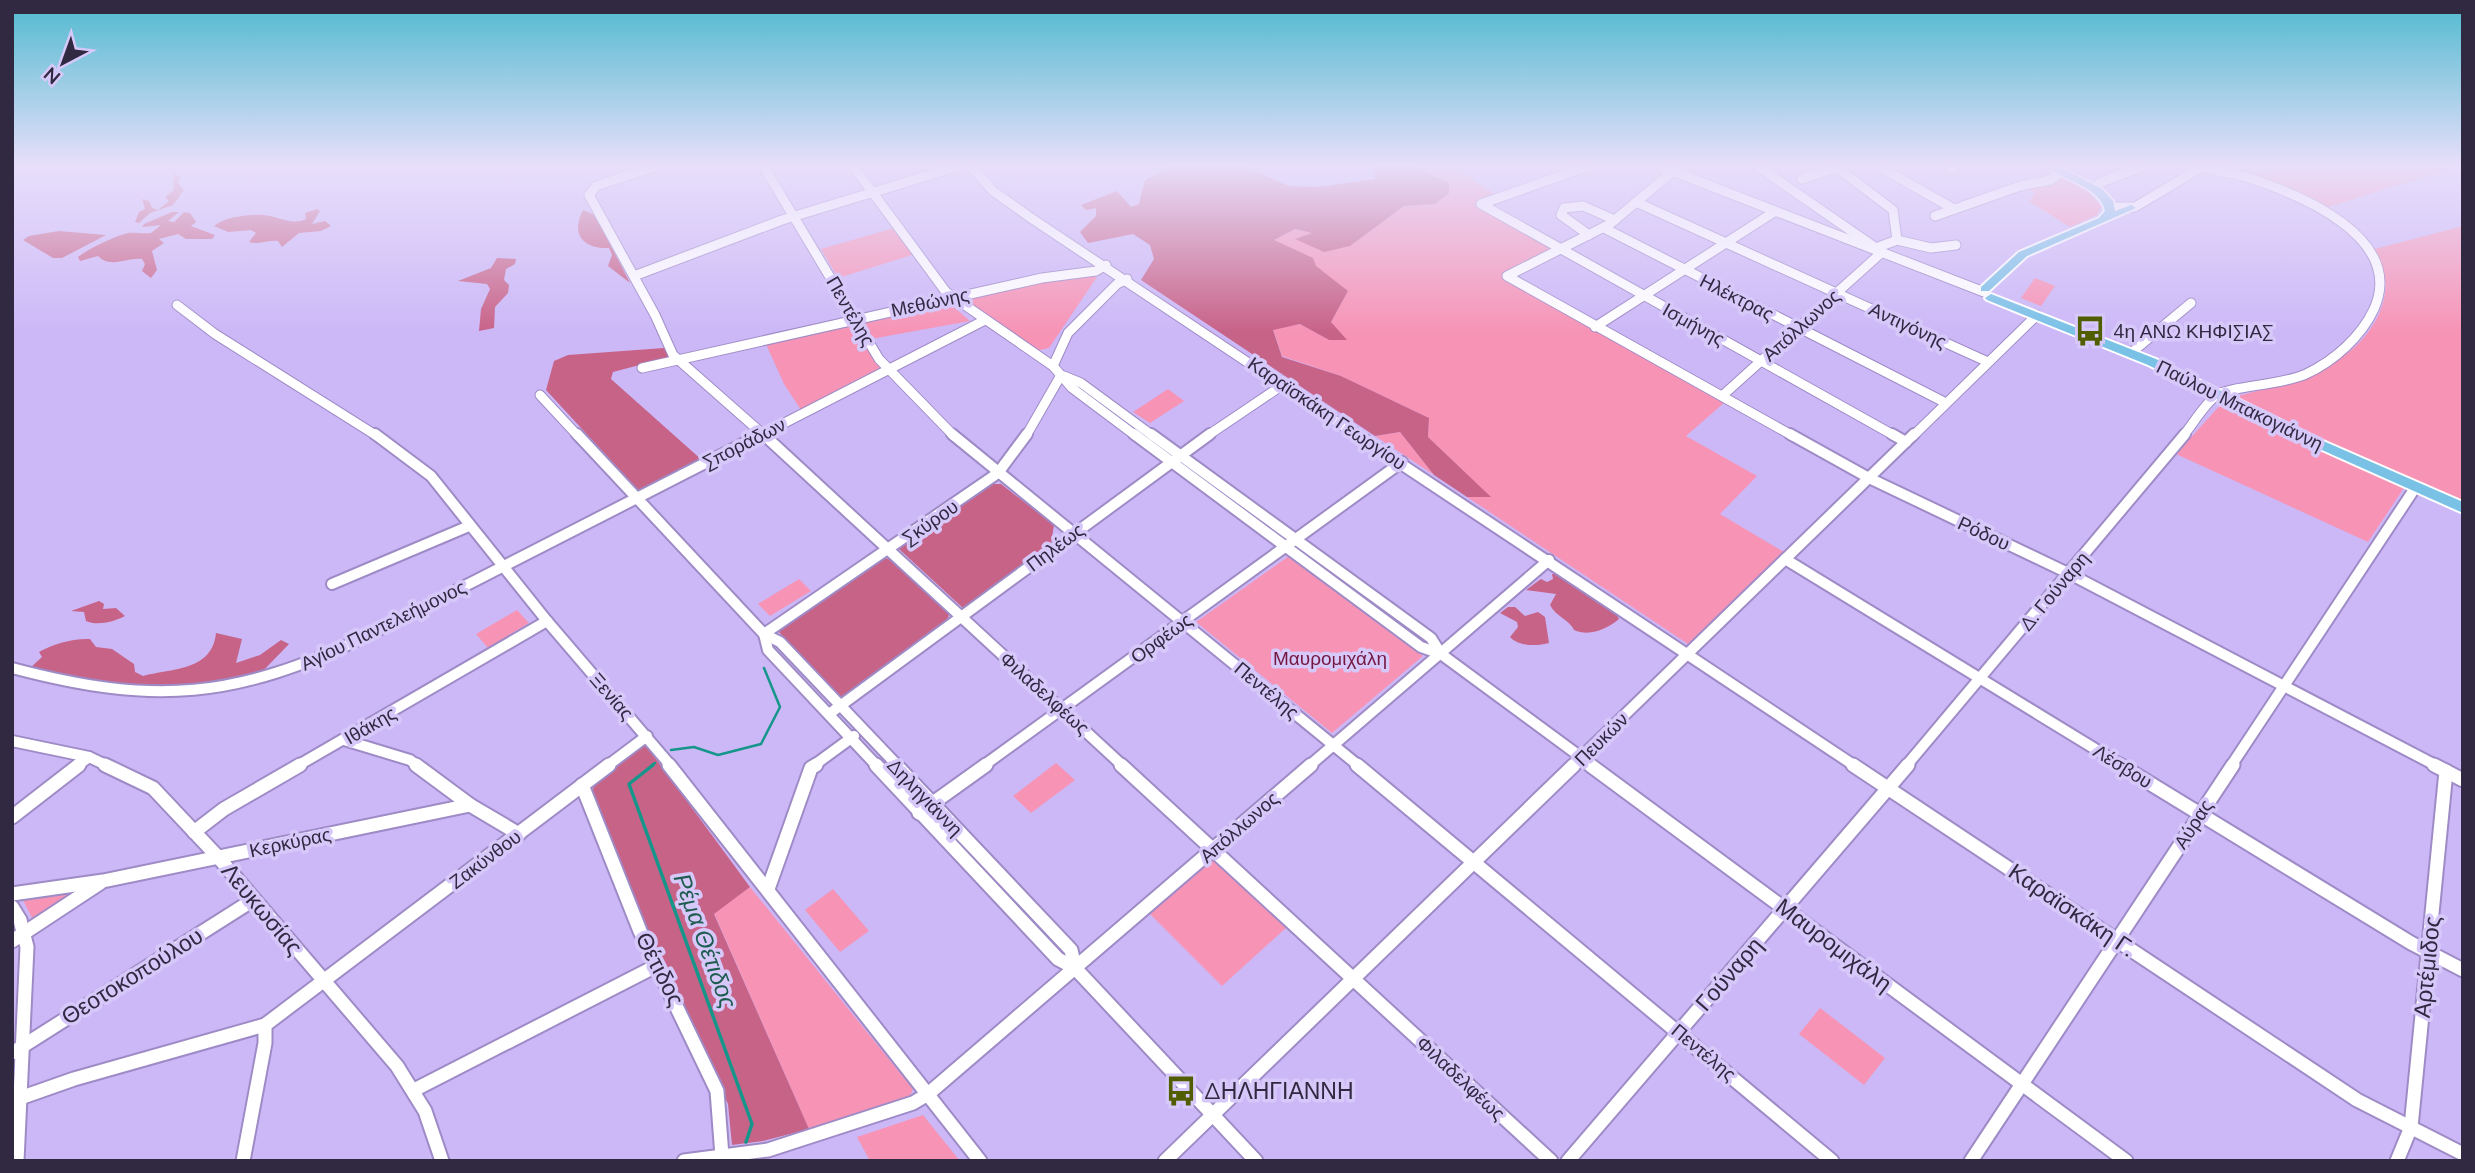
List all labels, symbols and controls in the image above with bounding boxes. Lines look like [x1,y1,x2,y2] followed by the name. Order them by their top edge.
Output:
[28,28,98,98] north arrow
[39,61,66,90] text: N
[1695,268,1778,328] street label: Ηλέκτρας
[820,272,881,351] street label: Πεντέλης
[889,282,972,324] street label: Μεθώνης
[1757,284,1846,368] street label: Απόλλωνος
[1658,297,1729,353] street label: Ισμήνης
[1865,297,1951,355] street label: Αντιγόνης
[2073,314,2107,348] bus stop icon: 4η ΑΝΩ ΚΗΦΙΣΙΑΣ
[2113,319,2274,345] place label: 4η ΑΝΩ ΚΗΦΙΣΙΑΣ
[1242,351,1411,477] street label: Καραϊσκάκη Γεωργίου
[2152,354,2327,458] street label: Παύλου Μπακογιάννη
[699,412,790,476] street label: Σποράδων
[897,494,964,552] street label: Σκύρου
[1953,511,2014,557] street label: Ρόδου
[1021,517,1090,578] street label: Πηλέως
[2014,546,2096,637] street label: Δ. Γούναρη
[296,575,471,677] street label: Αγίου Παντελεήμονος
[1125,608,1198,670] street label: Ορφέως
[994,646,1095,741] street label: Φιλαδελφέως
[1273,646,1387,672] park label: Μαυρομιχάλη
[1229,656,1304,725] street label: Πεντέλης
[583,667,639,726] street label: Ξενίας
[340,701,401,751] street label: Ιθάκης
[1569,707,1634,772] street label: Πευκών
[2088,739,2157,795] street label: Λέσβου
[881,753,968,842] street label: Δηληγιάννη
[1195,786,1285,869] street label: Απόλλωνος
[2168,795,2219,854] street label: Αύρας
[247,822,333,864] street label: Κερκύρας
[444,824,527,895] street label: Ζακύνθου
[214,857,309,962] street label: Λευκωσίας
[2002,857,2141,964] street label: Καραϊσκάκη Γ.
[666,869,744,1013] water label: Ρέμα Θέτιδος
[1769,892,1898,999] street label: Μαυρομιχάλη
[2407,915,2448,1019] street label: Αρτέμιδος
[56,920,209,1032] street label: Θεοτοκοπούλου
[628,927,691,1011] street label: Θέτιδος
[1689,931,1770,1018] street label: Γούναρη
[1666,1018,1741,1087] street label: Πεντέλης
[1410,1031,1510,1127] street label: Φιλαδελφέως
[1164,1074,1198,1108] bus stop icon: ΔΗΛΗΓΙΑΝΝΗ
[1204,1076,1354,1107] place label: ΔΗΛΗΓΙΑΝΝΗ

